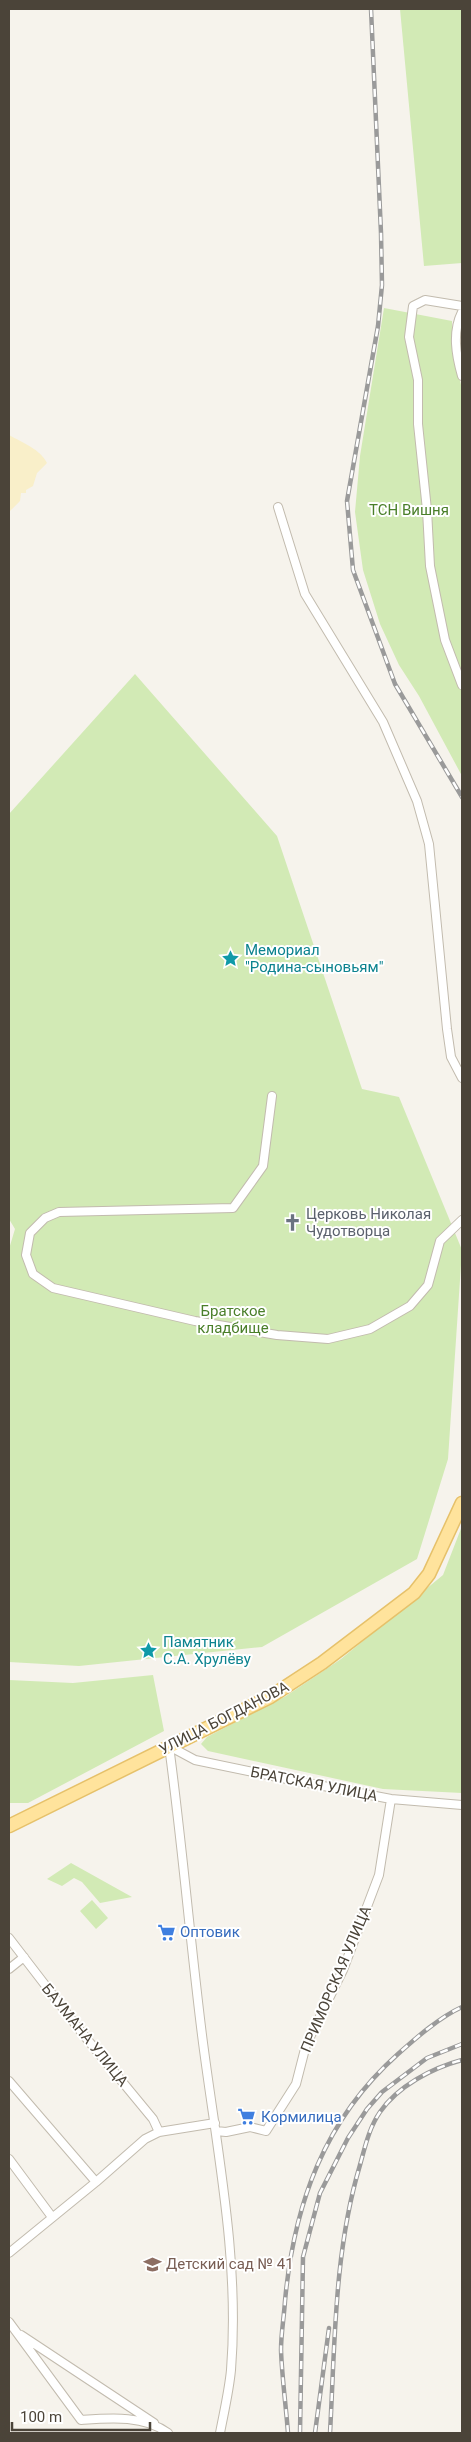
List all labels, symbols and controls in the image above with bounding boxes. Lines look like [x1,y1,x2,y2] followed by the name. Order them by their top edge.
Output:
[369,501,449,519] park label: ТСН Вишня
[245,941,384,976] place label: Мемориал "Родина-сыновьям"
[221,949,241,969] place icon: Мемориал "Родина-сыновьям"
[306,1205,431,1240] place label: Церковь Николая Чудотворца
[282,1213,302,1233] church icon: Церковь Николая Чудотворца
[197,1302,269,1337] park label: Братское кладбище
[163,1633,251,1668] place label: Памятник С.А. Хрулёву
[139,1641,159,1661] place icon: Памятник С.А. Хрулёву
[156,1677,292,1759] street label: УЛИЦА БОГДАНОВА
[249,1763,379,1805] street label: БРАТСКАЯ УЛИЦА
[297,1903,375,2055] street label: ПРИМОРСКАЯ УЛИЦА
[156,1922,176,1942] supermarket icon: Оптовик
[180,1923,240,1941] place label: Оптовик
[38,1980,132,2090] street label: БАУМАНА УЛИЦА
[237,2107,257,2127] supermarket icon: Кормилица
[261,2108,342,2126] place label: Кормилица
[142,2254,162,2274] school or university icon: Детский сад № 41
[166,2255,294,2273] place label: Детский сад № 41
[12,2400,150,2432] scale bar
[20,2408,62,2426] text: 100 m

